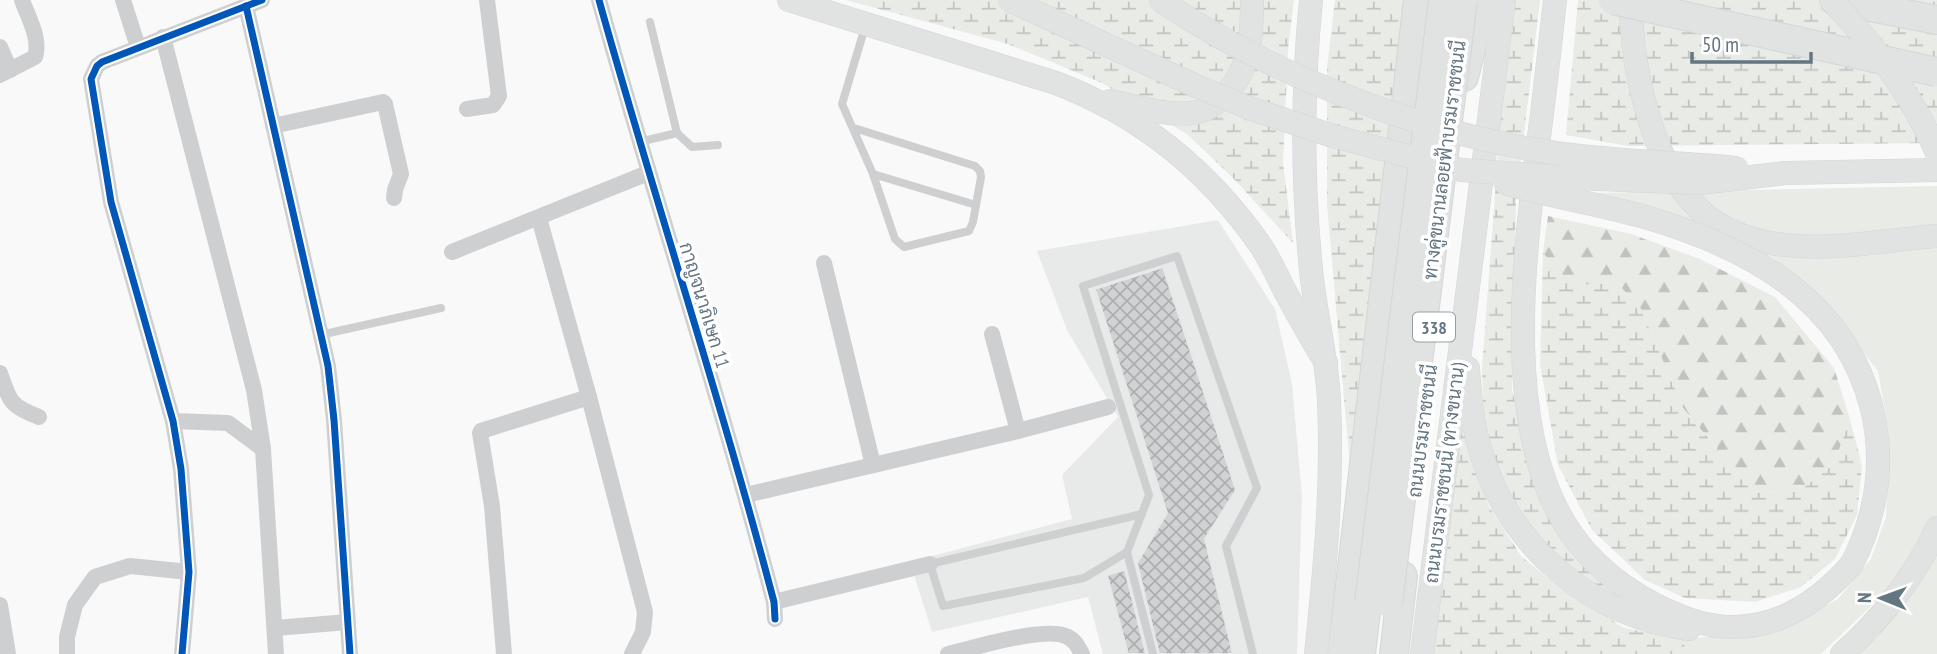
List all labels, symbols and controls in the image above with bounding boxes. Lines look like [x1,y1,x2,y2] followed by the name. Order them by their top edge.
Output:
[1692,21,1811,65] scale bar
[1702,31,1739,58] text: 50 m
[1417,39,1473,281] street label: ทางคู่ขนานลอยฟ้าบรมราชชนนี
[674,239,736,371] street label: กาญจนาภิเษก 11
[1413,312,1455,342] road number: 338
[1419,361,1470,585] street label: ถนนบรมราชชนนี (ทางขนาน)
[1402,363,1442,499] street label: ถนนบรมราชชนนี
[1846,563,1916,633] north arrow
[1852,592,1876,603] text: N

